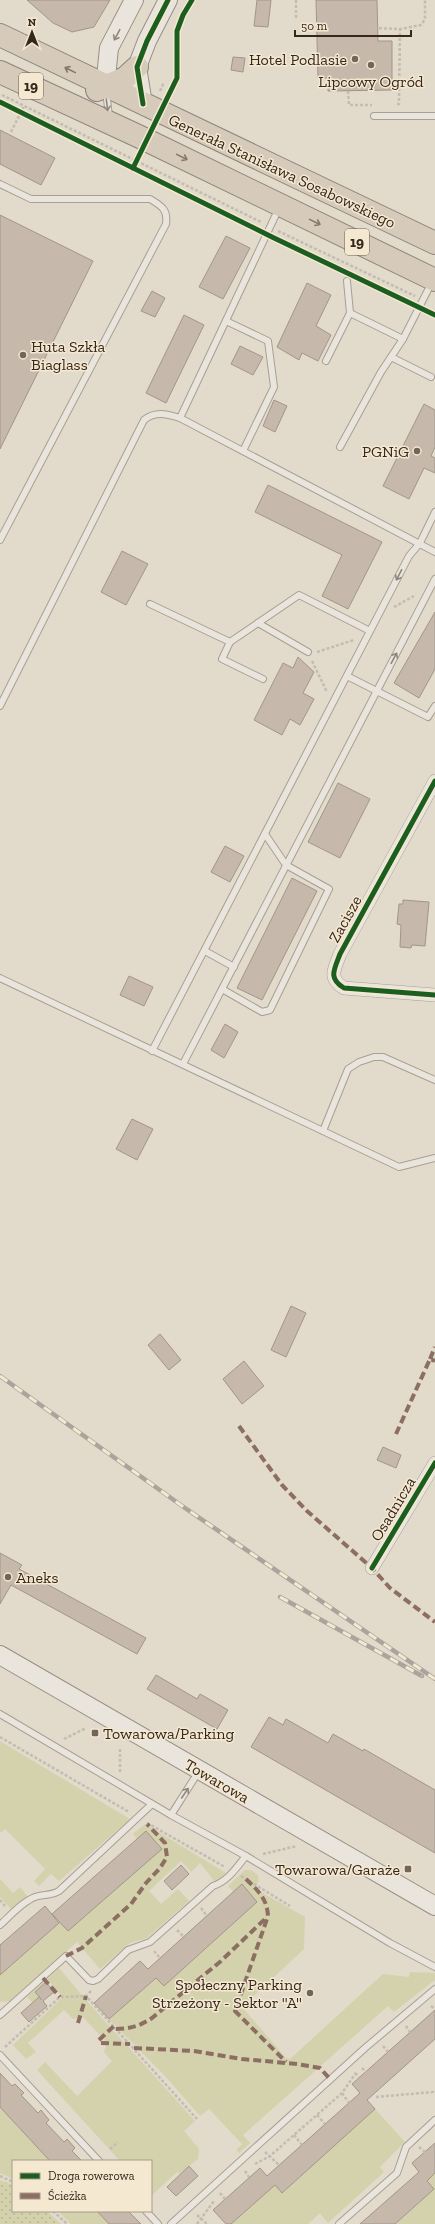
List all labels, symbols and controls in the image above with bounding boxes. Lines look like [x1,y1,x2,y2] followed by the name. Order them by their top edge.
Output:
[12,12,52,52] north arrow
[295,12,411,38] scale bar
[28,16,37,29] text: N
[301,19,328,33] text: 50 m
[112,29,120,41] one-way arrow
[249,50,347,69] place label: Hotel Podlasie
[350,54,360,64] marker: Hotel Podlasie
[366,60,376,70] marker: Lipcowy Ogród
[65,66,77,73] one-way arrow
[318,72,424,91] place label: Lipcowy Ogród
[19,73,43,99] road number: 19
[104,98,111,111] one-way arrow
[166,110,398,232] street label: Generała Stanisława Sosabowskiego
[176,154,188,161] one-way arrow
[309,219,321,226] one-way arrow
[345,229,369,255] road number: 19
[31,337,106,374] place label: Huta Szkła Biaglass
[18,350,28,360] marker: Huta Szkła Biaglass
[362,442,409,461] place label: PGNiG
[412,446,422,456] marker: PGNiG
[395,569,403,581] one-way arrow
[391,652,398,664] one-way arrow
[324,892,366,946] street label: Zacisze
[366,1473,420,1544] street label: Osadnicza
[16,1568,58,1587] place label: Aneks
[3,1572,13,1582] marker: Aneks
[103,1724,235,1743] place label: Towarowa/Parking
[90,1728,100,1738] marker: Towarowa/Parking
[181,1755,253,1807] street label: Towarowa
[181,1788,189,1799] one-way arrow
[275,1860,400,1879] place label: Towarowa/Garaże
[403,1864,413,1874] marker: Towarowa/Garaże
[152,1975,302,2012] place label: Społeczny Parking Strzeżony - Sektor "A"
[305,1988,315,1998] marker: Społeczny Parking Strzeżony - Sektor "A"
[12,2160,152,2212] legend
[48,2169,135,2183] text: Droga rowerowa
[48,2188,87,2203] text: Ścieżka

